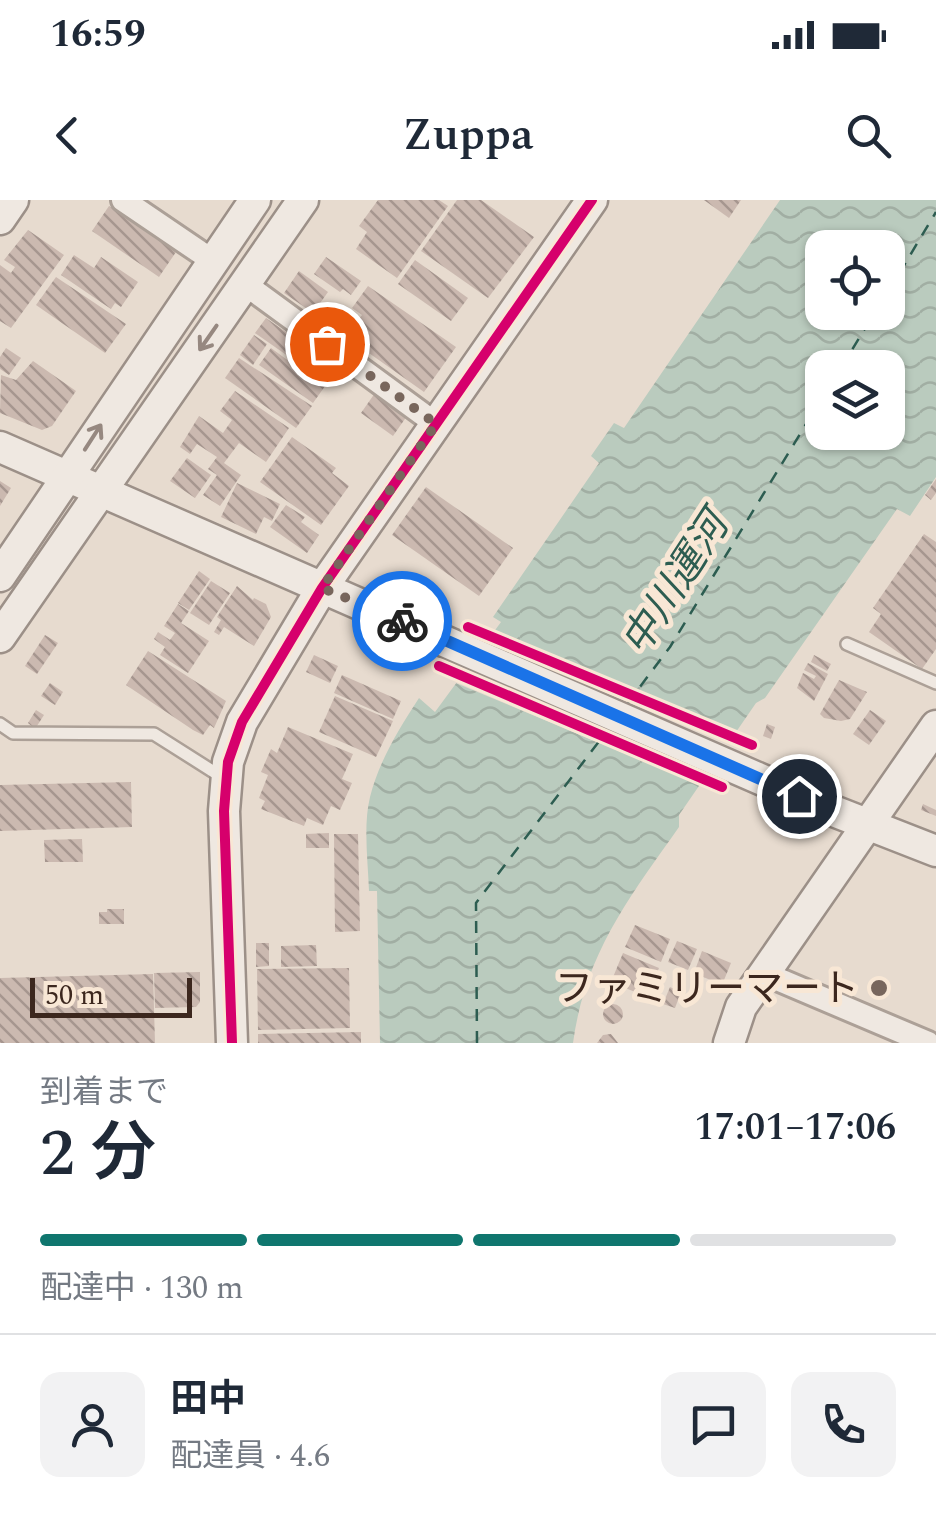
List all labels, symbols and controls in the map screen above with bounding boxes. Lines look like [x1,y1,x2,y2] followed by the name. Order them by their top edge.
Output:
[50,6,145,64] text: 16:59
[402,101,534,170] text: Zuppa
[40,108,95,163] icon: back
[841,108,896,163] icon: search
[805,230,905,450] map controls
[805,230,905,330] button: locate
[285,302,370,387] pin
[300,317,355,372] icon: bag
[198,323,219,351] one-way arrow
[805,350,905,450] button: layers
[82,423,103,452] one-way arrow
[607,495,749,668] water label: 中川運河
[352,571,452,671] courier
[375,594,430,649] icon: bike
[757,754,842,839] pin
[772,769,827,824] icon: home
[555,961,859,1019] place label: ファミリーマート
[30,973,192,1018] scale bar
[45,974,104,1017] text: 50 m
[868,977,890,999] marker: ファミリーマート
[40,1068,168,1117] text: 到着まで
[694,1099,896,1157] text: 17:01–17:06
[40,1105,156,1204] text: 2 分
[40,1264,244,1313] text: 配達中 · 130 m
[170,1371,246,1429] text: 田中
[40,1372,145,1477] button: person
[661,1372,766,1477] button: chat
[791,1372,896,1477] button: phone
[170,1432,330,1481] text: 配達員 · 4.6

